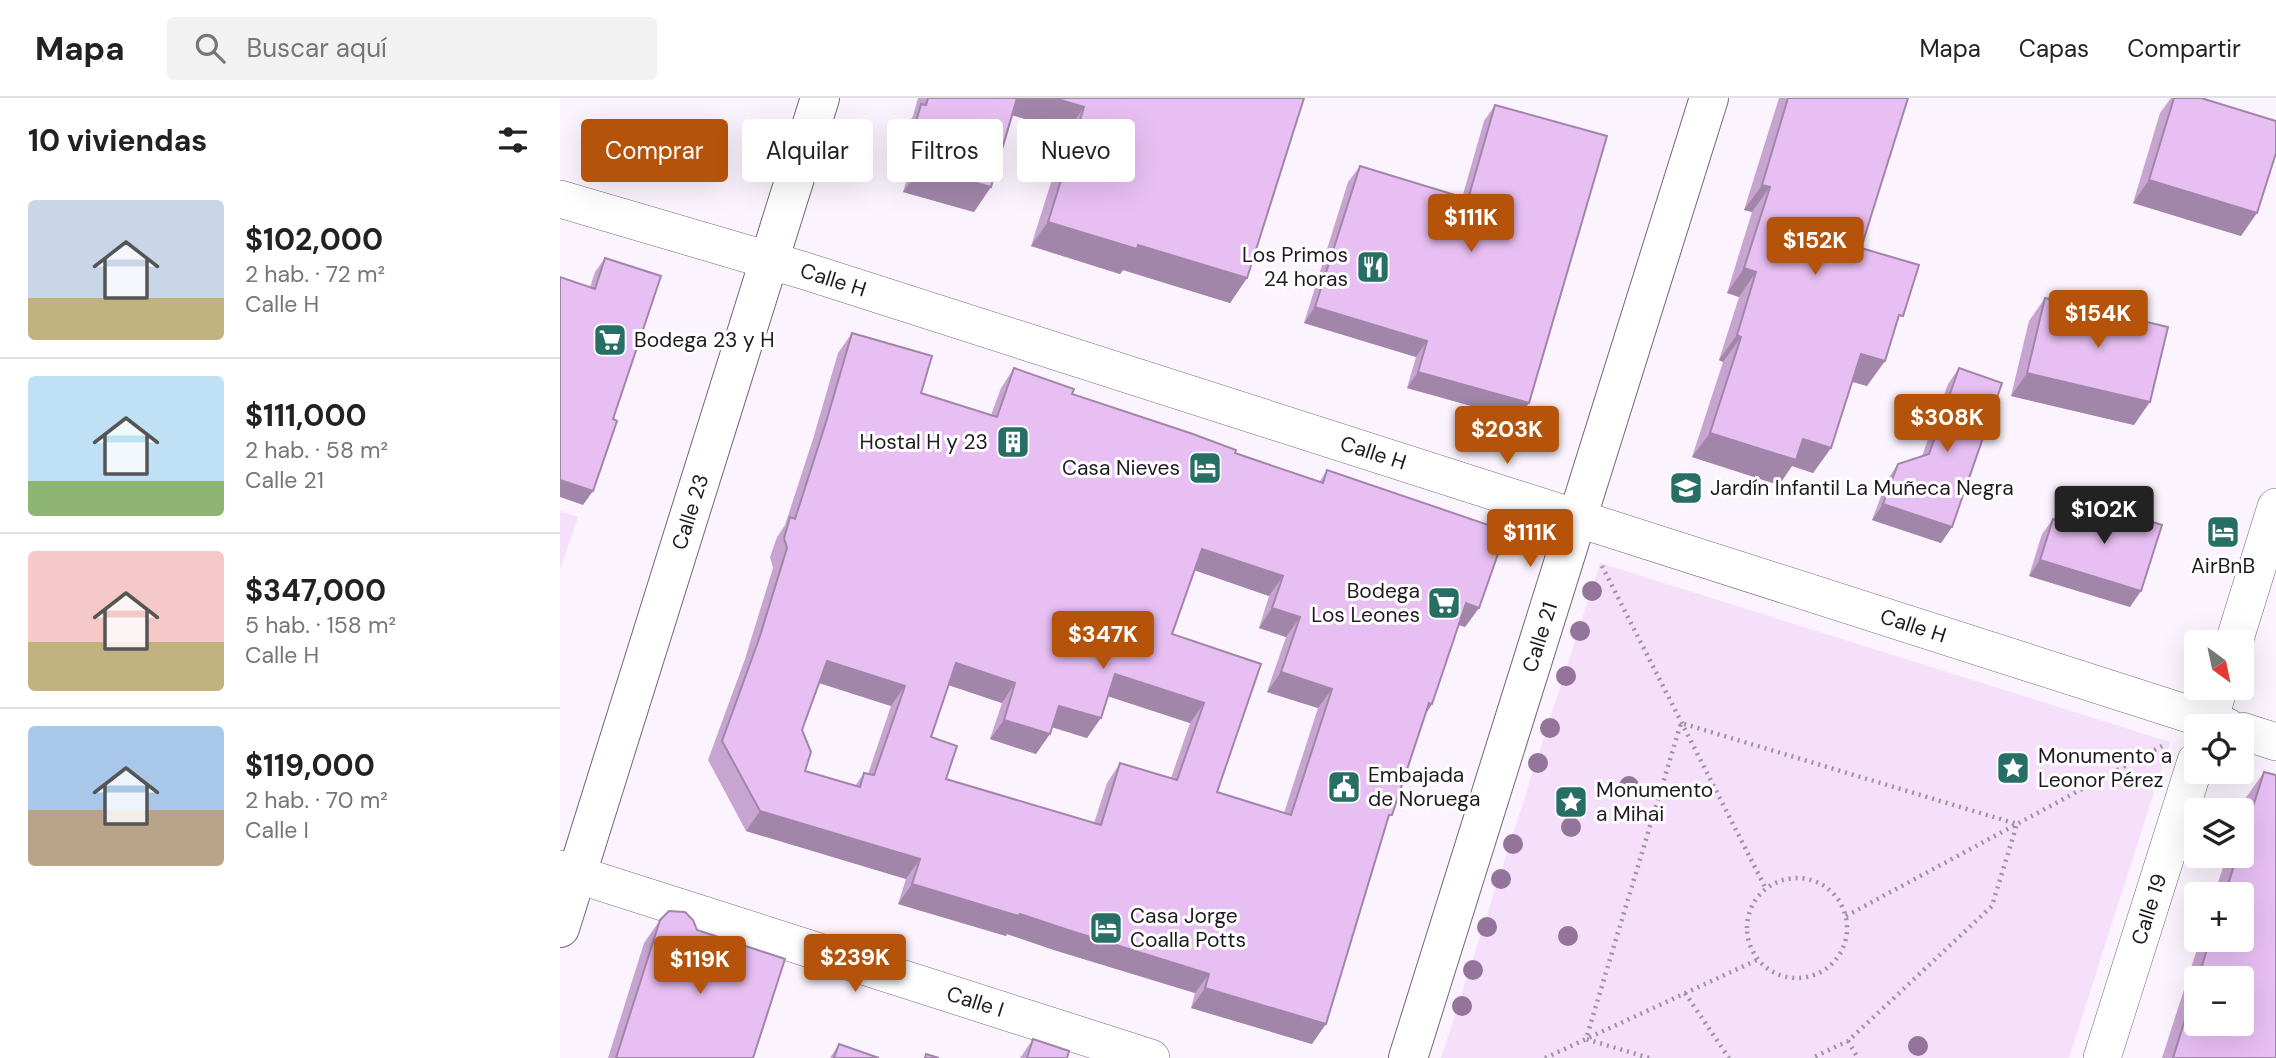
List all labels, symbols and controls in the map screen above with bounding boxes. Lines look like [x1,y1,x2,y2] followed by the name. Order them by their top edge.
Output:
[167,17,657,80] search box
[35,27,125,70] text: Mapa
[191,29,229,67] icon: search
[247,31,387,65] text: Buscar aquí
[1919,33,1981,64] text: Mapa
[2019,33,2089,64] text: Capas
[2127,33,2241,64] text: Compartir
[581,119,728,182] chip: Comprar
[742,119,873,182] chip: Alquilar
[887,119,1003,182] chip: Filtros
[1017,119,1135,182] chip: Nuevo
[28,121,207,160] text: 10 viviendas
[494,121,532,159] icon: filters
[1422,194,1520,254] pin: $111K
[1444,202,1498,232] text: $111K
[1766,218,1864,277] pin: $152K
[245,220,383,259] text: $102,000
[1783,225,1847,255] text: $152K
[84,228,168,312] icon: home
[1242,241,1348,293] place label: Los Primos 24 horas
[1354,248,1392,286] restaurant icon: Los Primos 24 horas
[797,256,870,304] street label: Calle H
[245,259,385,289] text: 2 hab. · 72 m²
[245,289,319,319] text: Calle H
[2049,290,2147,350] pin: $154K
[2065,298,2131,328] text: $154K
[591,321,629,359] supermarket icon: Bodega 23 y H
[634,326,775,354] place label: Bodega 23 y H
[1898,394,1996,454] pin: $308K
[245,396,367,435] text: $111,000
[1910,402,1984,432] text: $308K
[84,404,168,488] icon: home
[1458,406,1556,466] pin: $203K
[1471,414,1543,444] text: $203K
[994,423,1032,461] building icon: Hostal H y 23
[860,428,988,456] place label: Hostal H y 23
[1337,429,1410,477] street label: Calle H
[245,435,388,465] text: 2 hab. · 58 m²
[1186,449,1224,487] hotel icon: Casa Nieves
[1062,454,1180,482] place label: Casa Nieves
[245,465,324,495] text: Calle 21
[1667,469,1705,507] school or university icon: Jardín Infantil La Muñeca Negra
[665,471,715,553] street label: Calle 23
[1710,474,2014,502] place label: Jardín Infantil La Muñeca Negra
[2055,486,2153,546] pin: $102K
[2071,494,2137,524] text: $102K
[1481,510,1579,569] pin: $111K
[2204,513,2242,551] hotel icon: AirBnB
[1503,517,1557,547] text: $111K
[2191,552,2255,580] place label: AirBnB
[245,571,386,610] text: $347,000
[1311,577,1420,629] place label: Bodega Los Leones
[84,579,168,663] icon: home
[1425,584,1463,622] supermarket icon: Bodega Los Leones
[1516,599,1564,676] street label: Calle 21
[1877,602,1950,649] street label: Calle H
[245,610,396,640] text: 5 hab. · 158 m²
[1054,612,1152,671] pin: $347K
[1068,619,1138,649] text: $347K
[2184,630,2254,700] north arrow
[2184,630,2254,1036] map controls
[245,640,319,670] text: Calle H
[2184,714,2254,784] button: locate
[2038,742,2172,794] place label: Monumento a Leonor Pérez
[245,746,375,785] text: $119,000
[1994,749,2032,787] place icon: Monumento a Leonor Pérez
[84,754,168,838] icon: home
[1368,761,1480,813] place label: Embajada de Noruega
[1325,768,1363,806] public building icon: Embajada de Noruega
[1596,776,1713,828] place label: Monumento a Mihai
[1552,783,1590,821] place icon: Monumento a Mihai
[245,785,388,815] text: 2 hab. · 70 m²
[2184,798,2254,868] button: layers
[245,815,309,845] text: Calle I
[2125,870,2173,948] street label: Calle 19
[2184,882,2254,952] button: +
[1130,902,1246,954] place label: Casa Jorge Coalla Potts
[1087,909,1125,947] hotel icon: Casa Jorge Coalla Potts
[806,934,904,994] pin: $239K
[651,936,749,996] pin: $119K
[820,942,890,972] text: $239K
[670,944,730,974] text: $119K
[2184,966,2254,1036] button: −
[943,980,1007,1024] street label: Calle I

